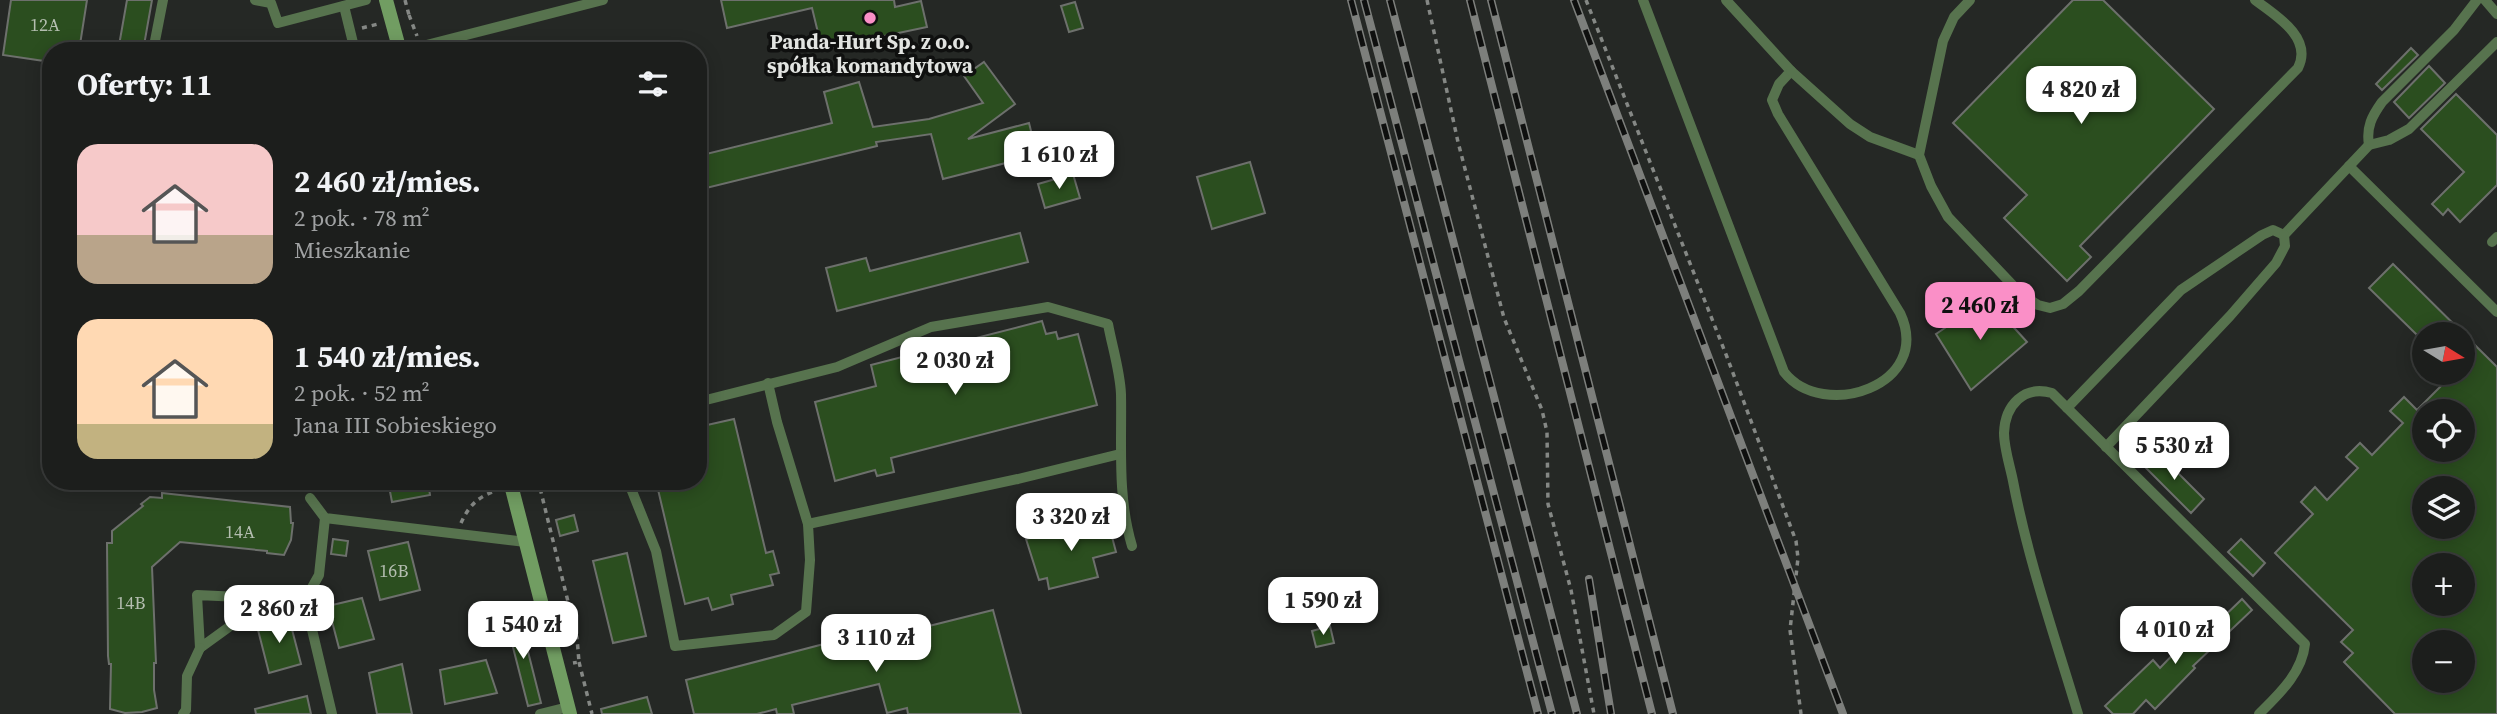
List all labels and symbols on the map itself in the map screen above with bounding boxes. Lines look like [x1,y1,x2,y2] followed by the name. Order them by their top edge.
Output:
[862,10,878,26] marker: Panda-Hurt Sp. z o.o. spółka komandytowa
[30,12,60,37] house number: 12A
[767,27,974,80] place label: Panda-Hurt Sp. z o.o. spółka komandytowa
[2009,66,2153,126] pin: 4 820 zł
[987,132,1131,191] pin: 1 610 zł
[1908,282,2052,342] pin: 2 460 zł
[2412,322,2474,385] north arrow
[883,338,1027,397] pin: 2 030 zł
[2102,422,2246,482] pin: 5 530 zł
[999,494,1143,553] pin: 3 320 zł
[225,519,255,544] house number: 14A
[379,558,409,583] house number: 16B
[1251,578,1395,637] pin: 1 590 zł
[207,586,351,645] pin: 2 860 zł
[116,590,146,615] house number: 14B
[451,602,595,661] pin: 1 540 zł
[2103,606,2247,666] pin: 4 010 zł
[804,614,948,674] pin: 3 110 zł

